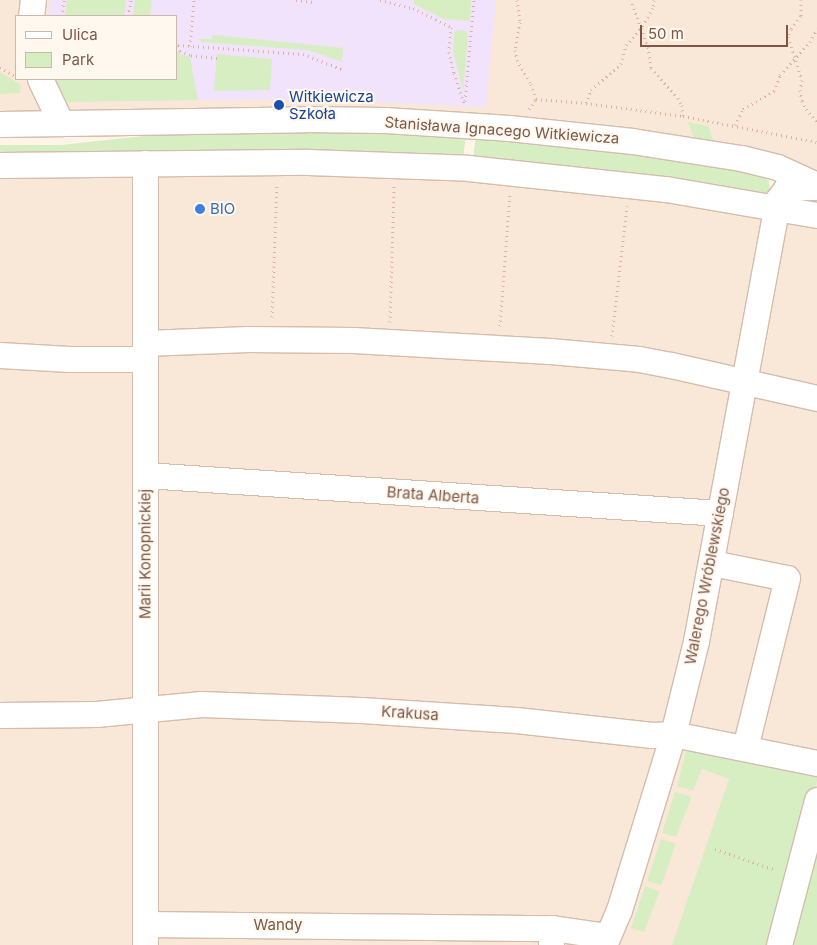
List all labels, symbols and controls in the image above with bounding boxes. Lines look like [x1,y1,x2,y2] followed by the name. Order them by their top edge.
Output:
[15,15,178,80] legend
[642,15,790,47] scale bar
[648,24,684,43] text: 50 m
[62,25,98,44] text: Ulica
[62,50,94,69] text: Park
[289,87,374,122] place label: Witkiewicza Szkoła
[273,99,285,111] marker: Witkiewicza Szkoła
[384,113,620,147] street label: Stanisława Ignacego Witkiewicza
[210,200,235,218] place label: BIO
[194,203,206,215] marker: BIO
[386,483,480,507] street label: Brata Alberta
[681,486,733,666] street label: Walerego Wróblewskiego
[136,489,154,619] street label: Marii Konopnickiej
[381,702,439,724] street label: Krakusa
[254,916,302,934] street label: Wandy

